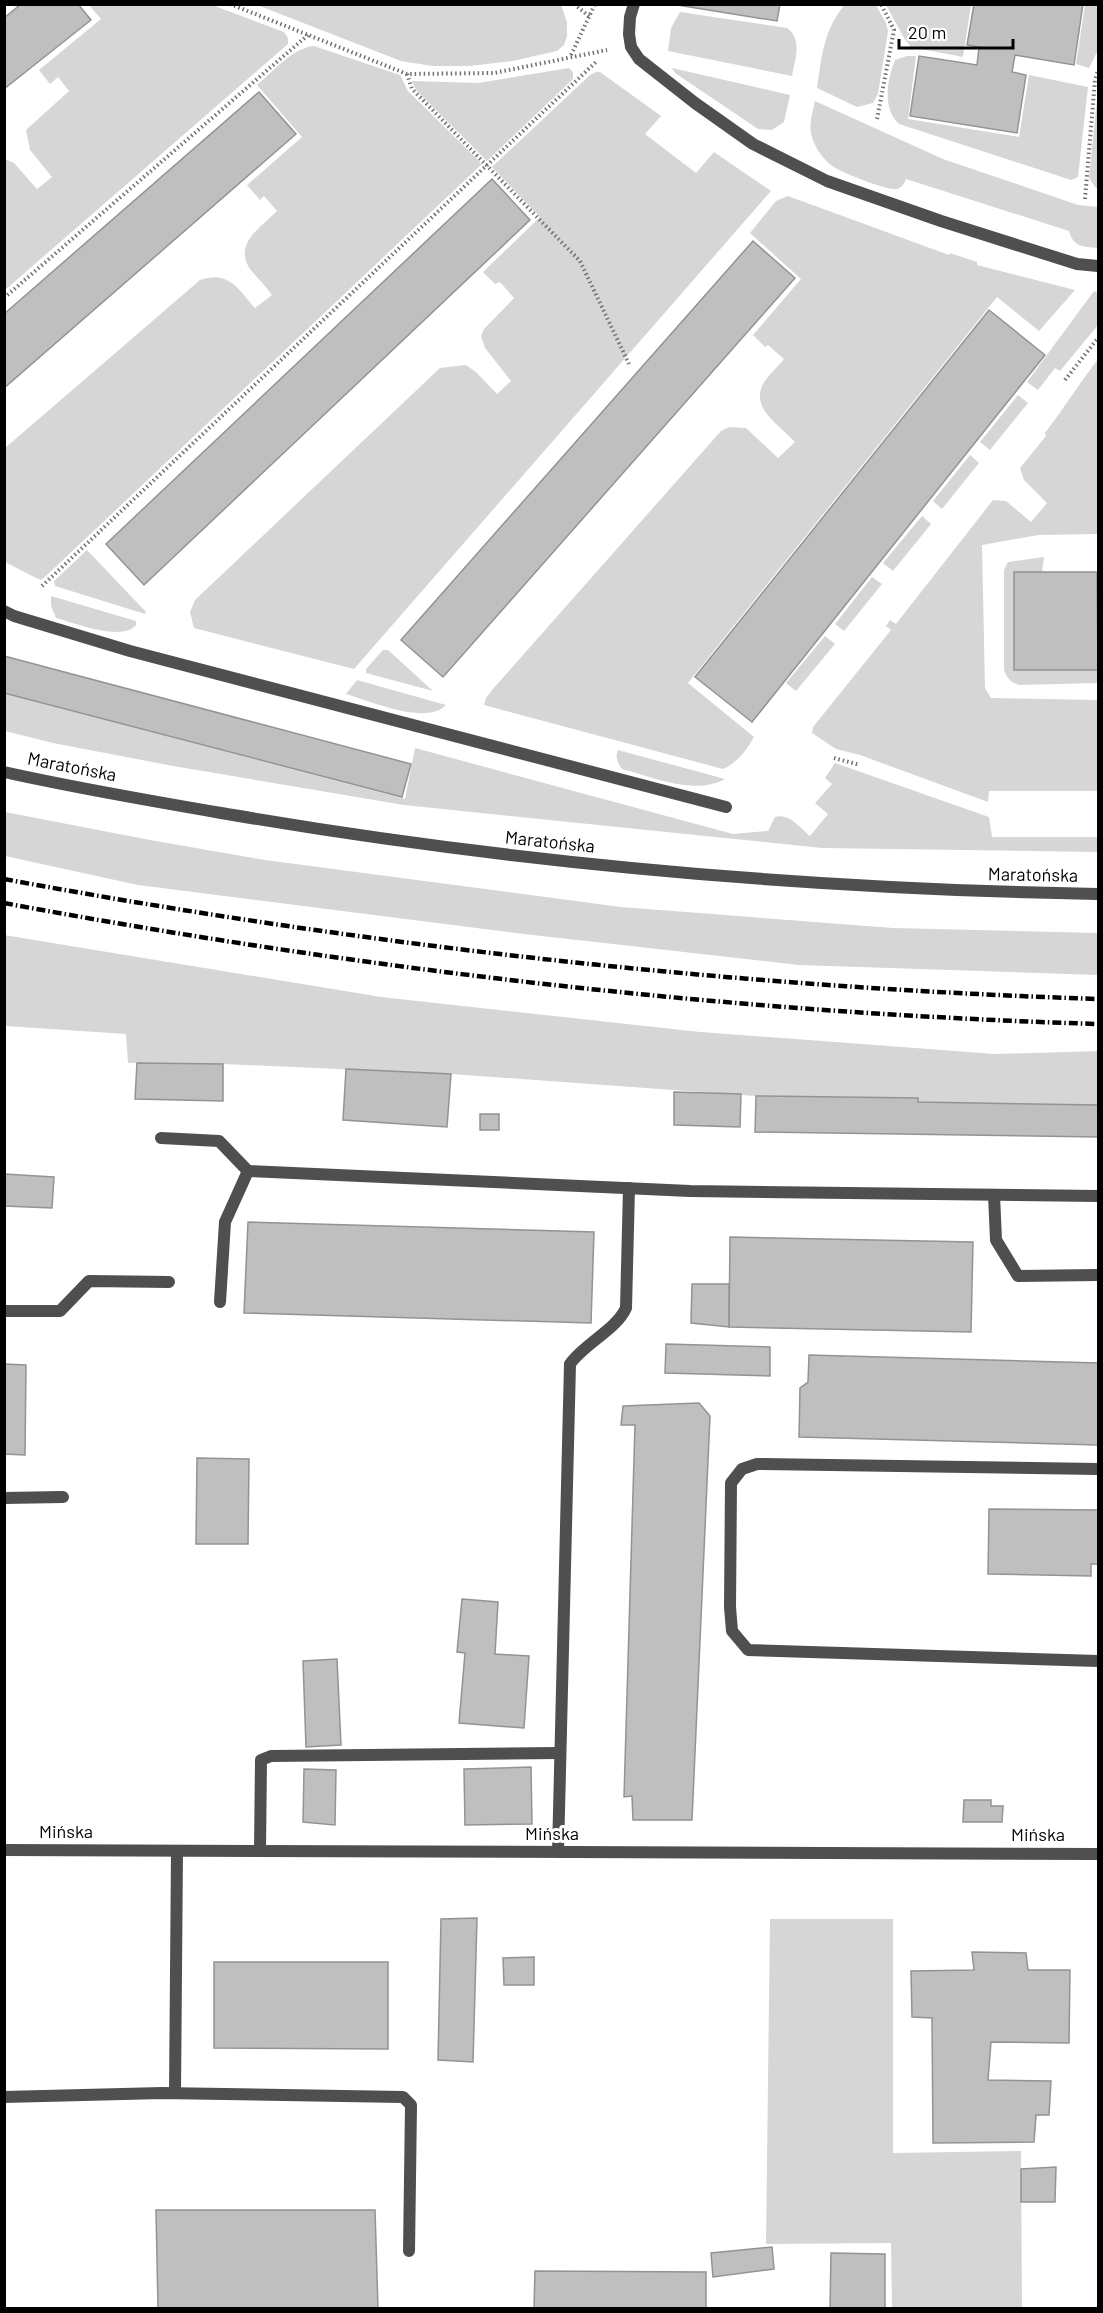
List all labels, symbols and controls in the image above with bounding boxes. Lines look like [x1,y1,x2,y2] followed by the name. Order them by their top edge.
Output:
[899,12,1013,50] scale bar
[908,21,946,43] text: 20 m
[26,747,119,785] street label: Maratońska
[504,825,596,857] street label: Maratońska
[988,862,1078,886] street label: Maratońska
[39,1820,93,1842] street label: Mińska
[525,1822,579,1844] street label: Mińska
[1011,1823,1065,1845] street label: Mińska

